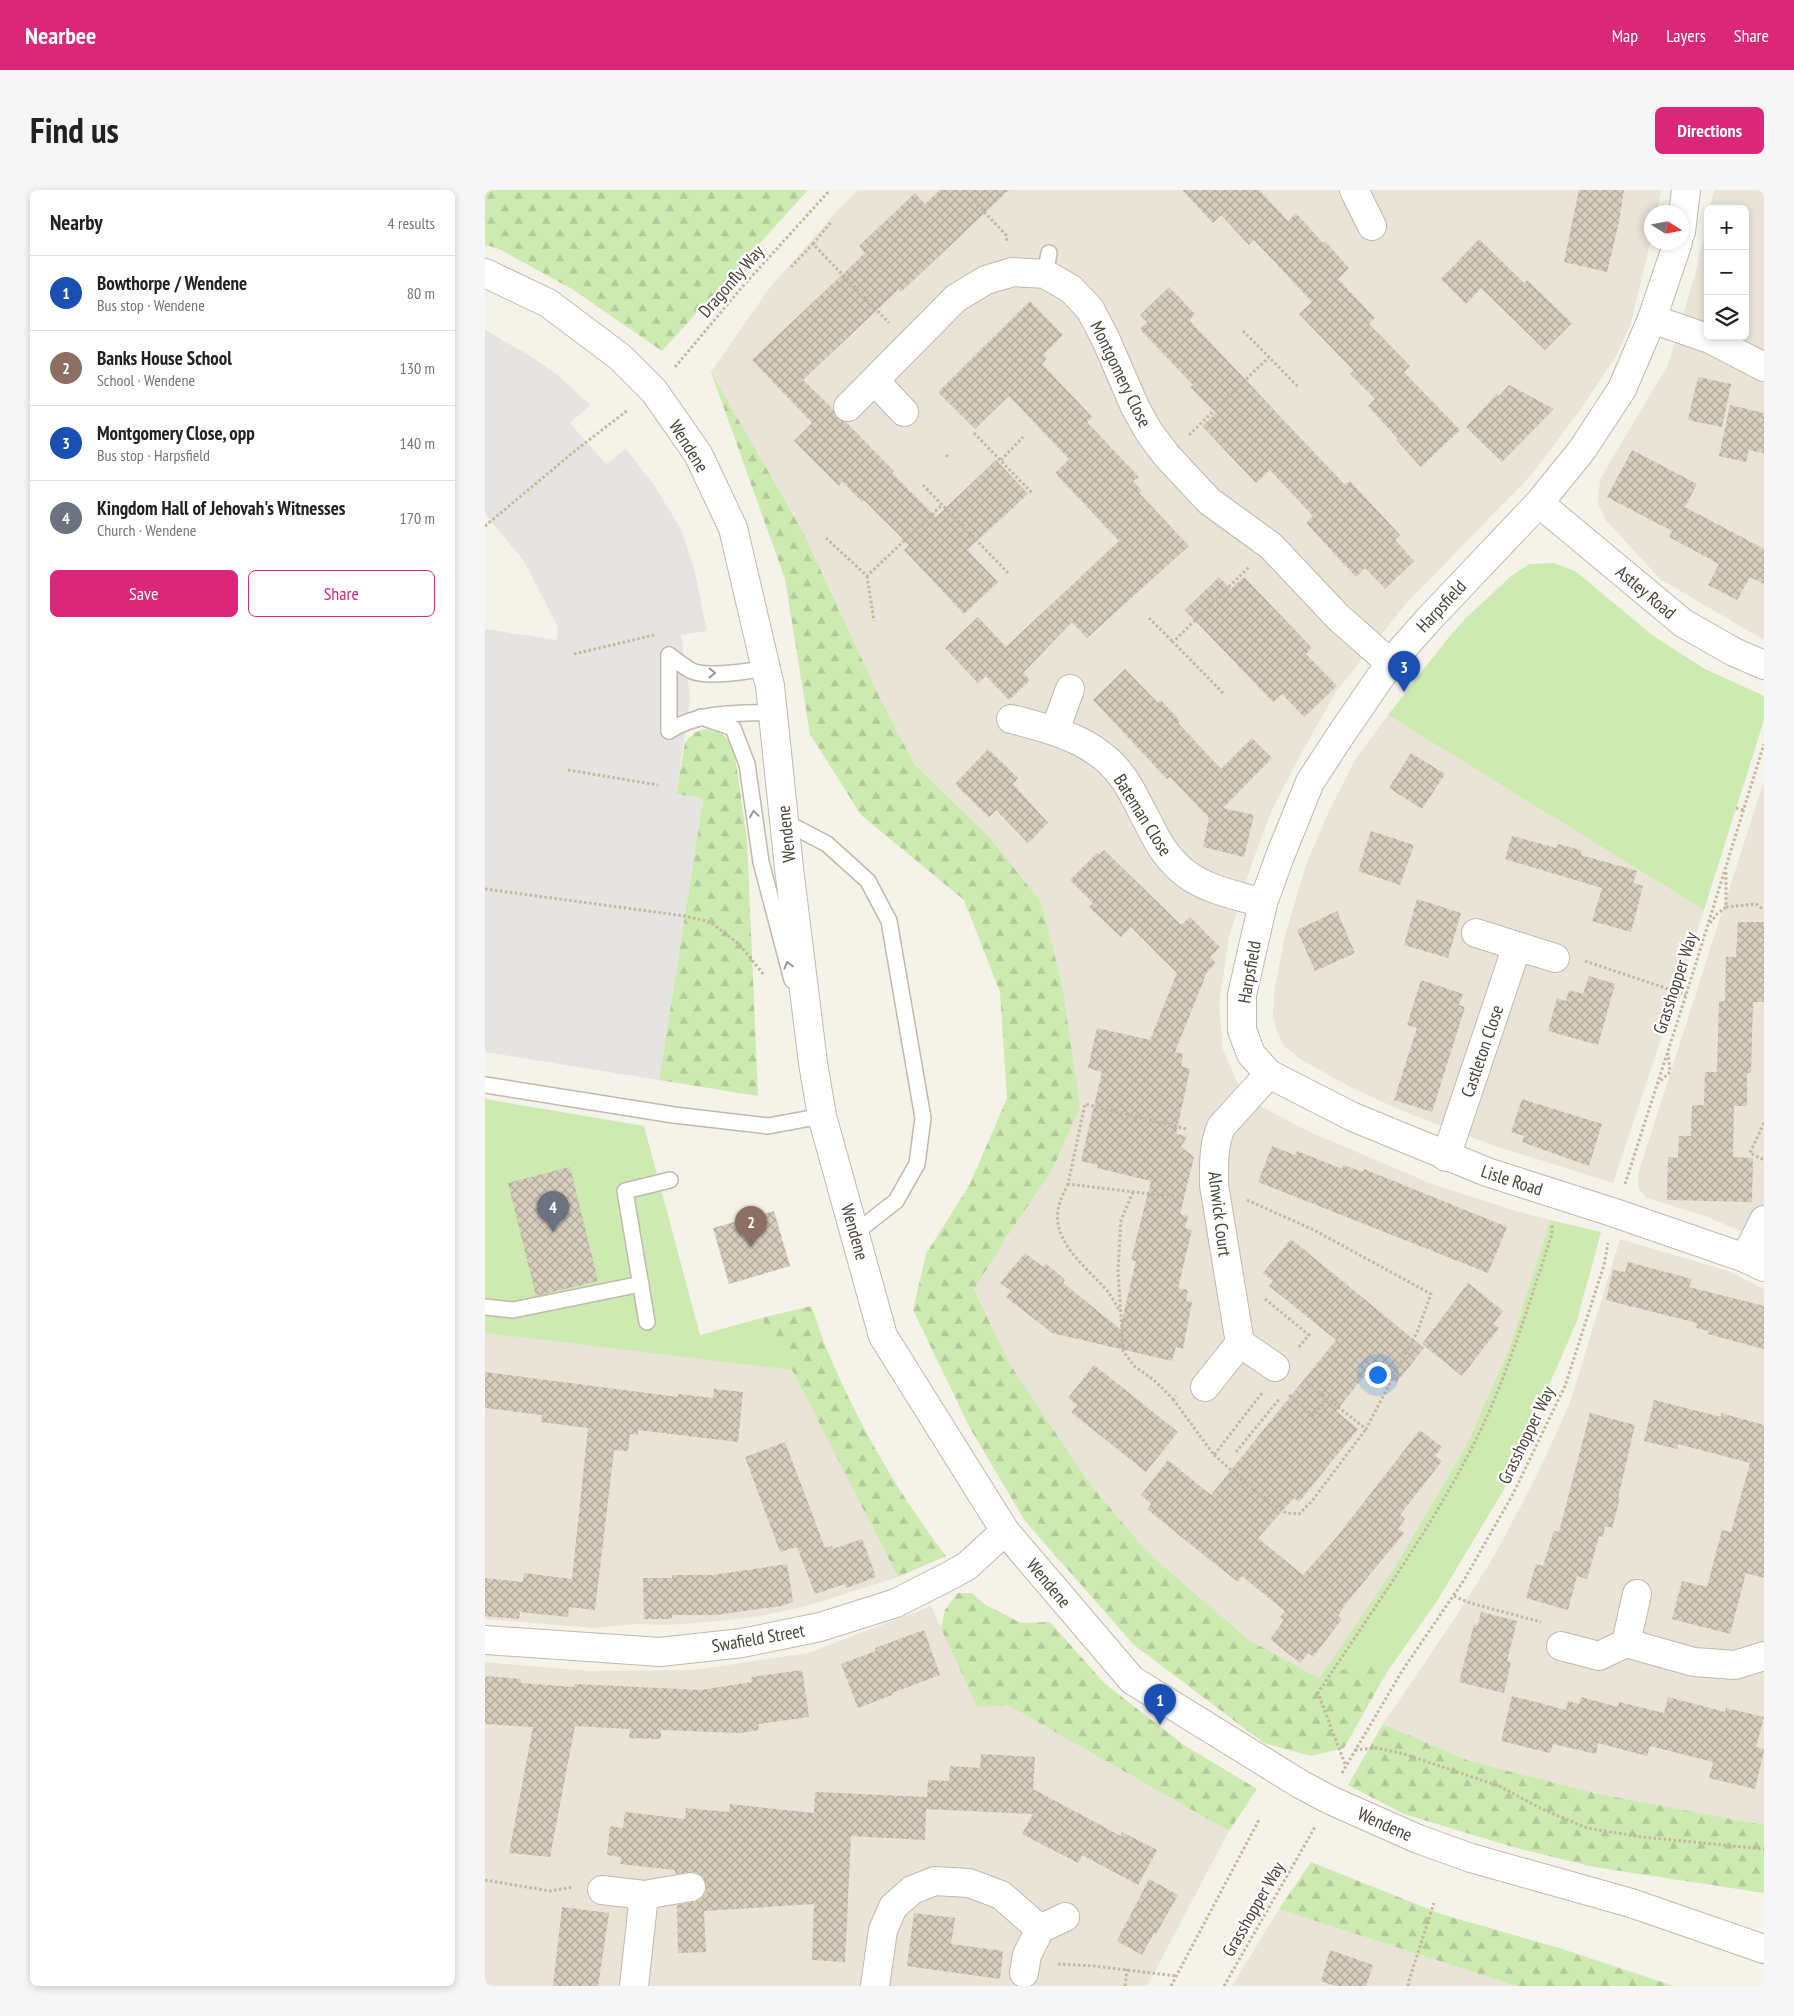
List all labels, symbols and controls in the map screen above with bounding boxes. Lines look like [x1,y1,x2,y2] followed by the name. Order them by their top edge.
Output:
[25,20,96,51] text: Nearbee
[1612,24,1638,47] text: Map
[1666,24,1706,47] text: Layers
[1734,24,1769,47] text: Share
[30,107,119,153] text: Find us
[1655,107,1764,154] button: Directions
[1644,205,1689,250] north arrow
[1704,205,1749,340] map controls
[1704,205,1749,250] button: +
[50,209,103,236] text: Nearby
[388,213,435,233] text: 4 results
[693,240,769,322] street label: Dragonfly Way
[1704,250,1749,295] button: −
[97,271,247,295] text: Bowthorpe / Wendene
[62,283,70,303] text: 1
[407,283,435,303] text: 80 m
[97,295,205,315] text: Bus stop · Wendene
[1704,295,1749,340] button: layers
[1085,317,1157,431] street label: Montgomery Close
[97,346,232,370] text: Banks House School
[62,358,70,378] text: 2
[400,358,435,378] text: 130 m
[97,370,195,390] text: School · Wendene
[664,416,714,476] street label: Wendene
[97,421,255,445] text: Montgomery Close, opp
[62,433,70,453] text: 3
[400,433,435,453] text: 140 m
[97,445,210,465] text: Bus stop · Harpsfield
[97,496,345,520] text: Kingdom Hall of Jehovah's Witnesses
[62,508,70,528] text: 4
[400,508,435,528] text: 170 m
[97,520,196,540] text: Church · Wendene
[1611,560,1681,624] street label: Astley Road
[50,570,238,617] button: Save
[248,570,435,617] button: Share
[1411,575,1471,637] street label: Harpsfield
[1388,651,1420,692] pin: 3
[709,667,717,678] one-way arrow
[1109,770,1177,860] street label: Bateman Close
[772,804,800,864] street label: Wendene
[749,810,760,818] one-way arrow
[1648,929,1702,1037] street label: Grasshopper Way
[1232,939,1266,1005] street label: Harpsfield
[783,961,793,969] one-way arrow
[1456,1002,1508,1100] street label: Castleton Close
[1478,1159,1546,1201] street label: Lisle Road
[1203,1170,1237,1258] street label: Alnwick Court
[537,1191,569,1232] pin: 4
[836,1201,874,1263] street label: Wendene
[735,1206,767,1247] pin: 2
[1365,1362,1391,1388] your location
[1492,1382,1560,1488] street label: Grasshopper Way
[1022,1554,1076,1612] street label: Wendene
[710,1619,806,1657] street label: Swafield Street
[1144,1684,1176,1725] pin: 1
[1354,1802,1416,1846] street label: Wendene
[1217,1857,1290,1961] street label: Grasshopper Way

